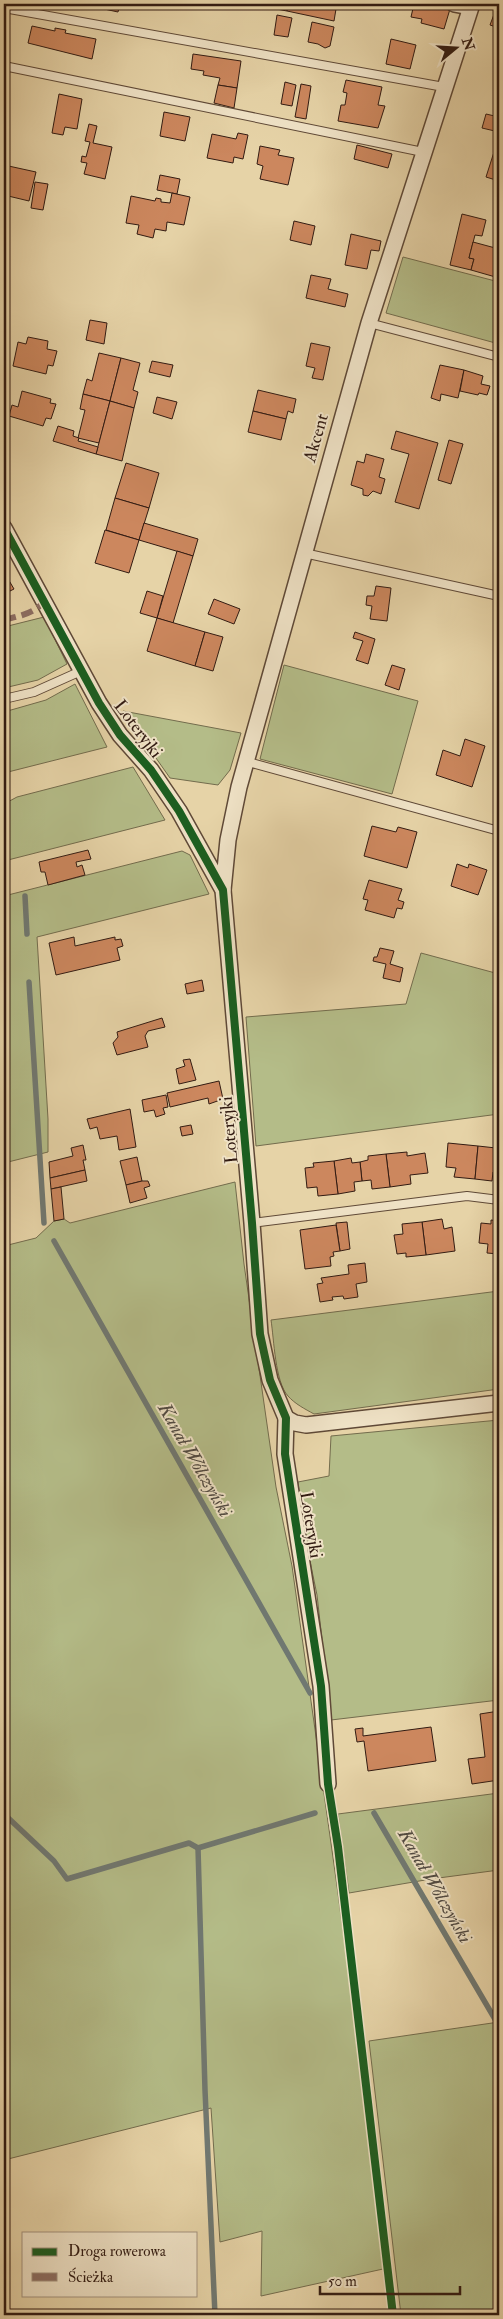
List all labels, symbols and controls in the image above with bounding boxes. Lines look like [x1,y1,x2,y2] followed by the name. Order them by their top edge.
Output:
[430,22,480,72] north arrow
[458,35,478,53] text: N
[298,411,334,466] street label: Akcent
[109,695,168,763] street label: Loteryjki
[215,1095,243,1165] street label: Loteryjki
[152,1398,237,1521] water label: Kanał Wólczyński
[294,1490,328,1560] street label: Loteryjki
[392,1824,477,1947] water label: Kanał Wólczyński
[22,2232,198,2296] legend
[68,2242,167,2261] text: Droga rowerowa
[320,2264,460,2296] scale bar
[68,2267,114,2287] text: Ścieżka
[328,2272,357,2291] text: 50 m

